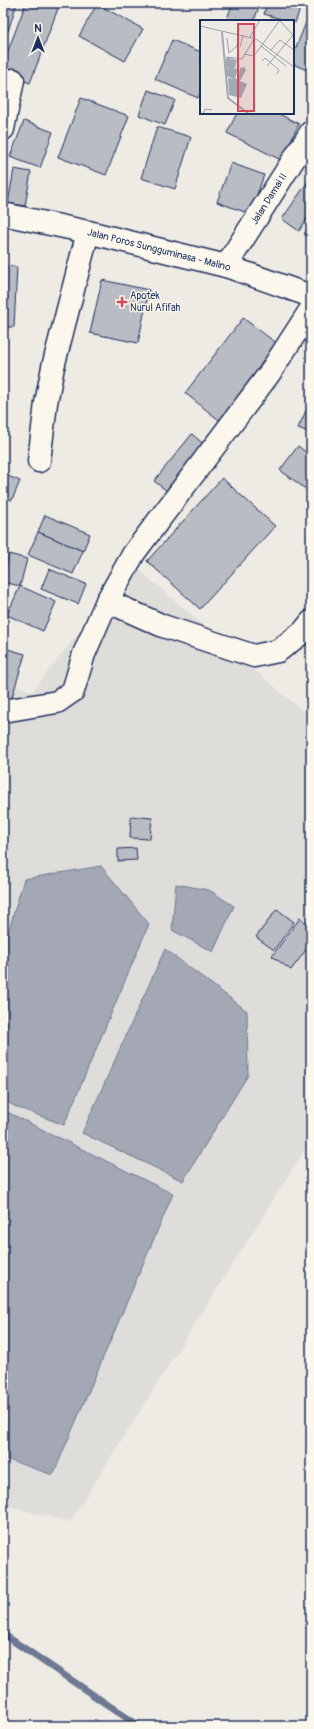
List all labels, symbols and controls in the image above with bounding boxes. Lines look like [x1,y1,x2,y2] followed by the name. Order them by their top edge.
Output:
[18,18,58,58] north arrow
[200,20,294,114] inset map
[34,22,42,35] text: N
[249,171,289,227] street label: Jalan Damai II
[86,226,233,274] street label: Jalan Poros Sungguminasa - Malino
[130,290,181,314] place label: Apotek Nurul Afifah
[117,297,127,307] marker: Apotek Nurul Afifah

